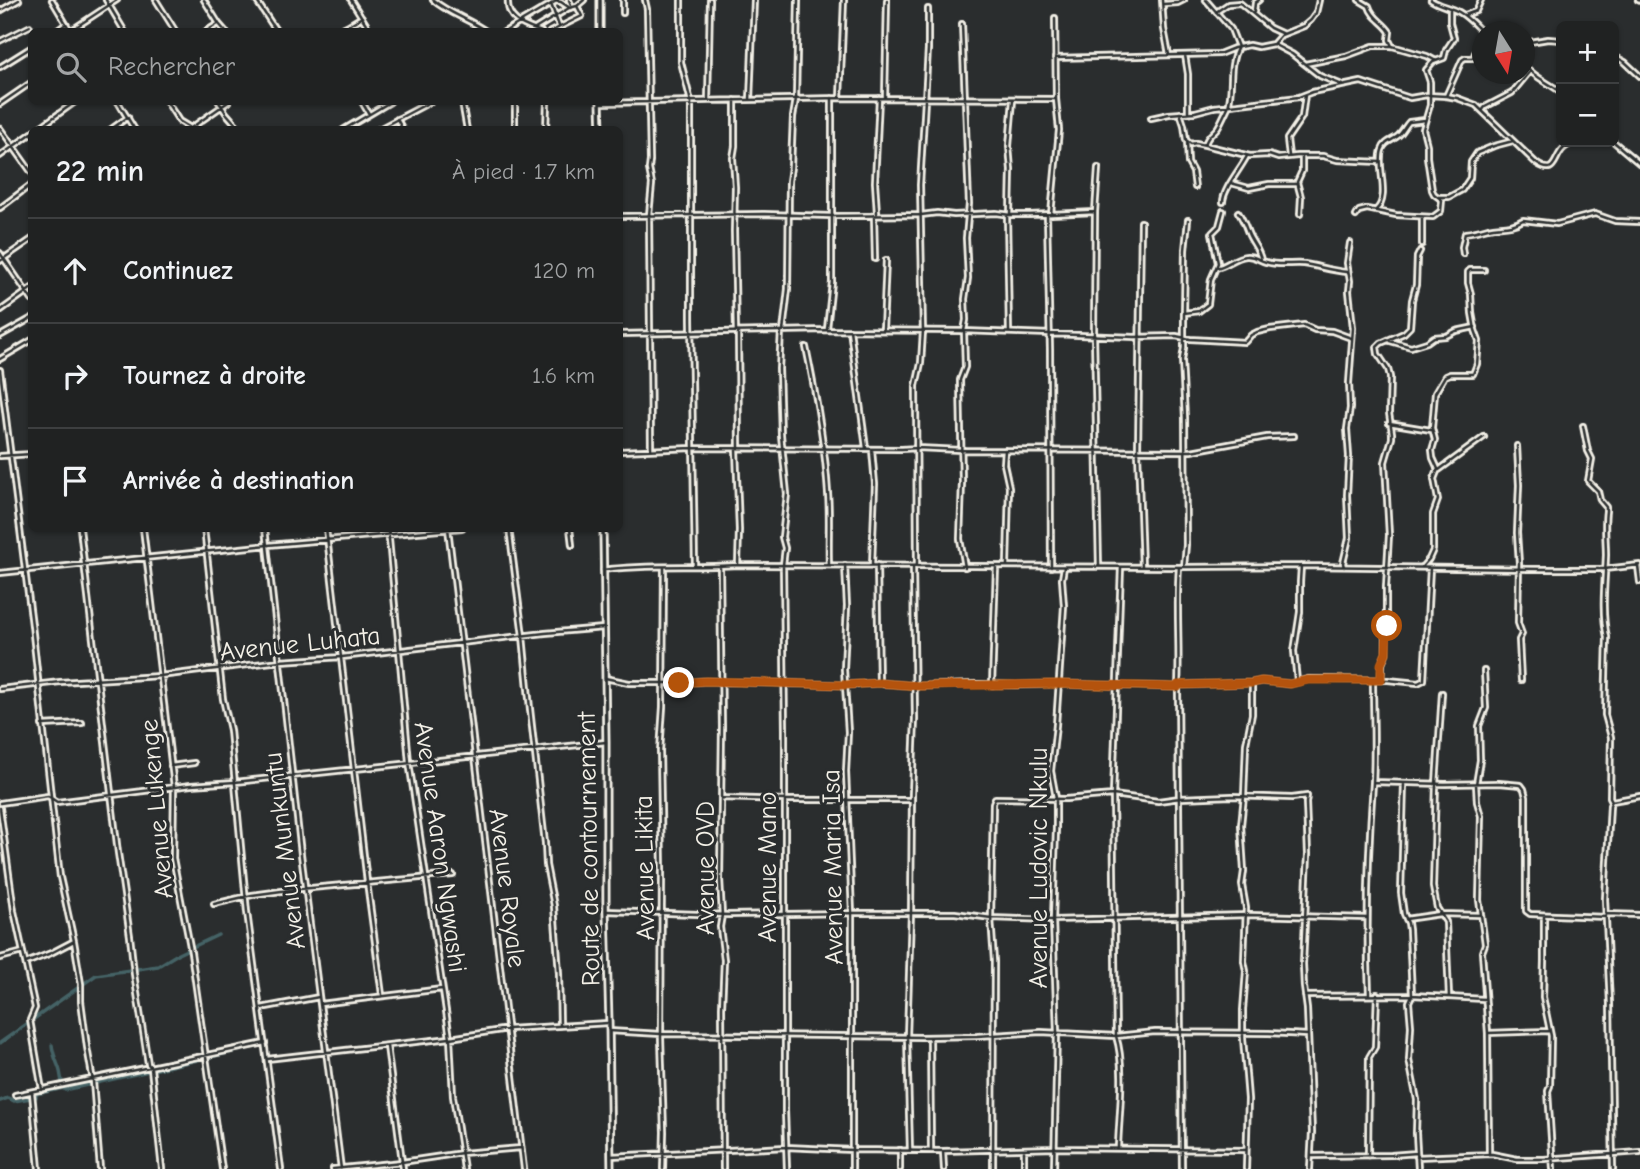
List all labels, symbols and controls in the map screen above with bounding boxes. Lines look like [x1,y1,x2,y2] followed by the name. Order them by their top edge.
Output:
[1472,21,1535,84] north arrow
[1556,21,1619,147] map controls
[1556,21,1619,84] button: +
[28,28,623,105] search box
[52,48,90,86] icon: search
[108,52,235,82] text: Rechercher
[1556,84,1619,147] button: −
[56,154,144,189] text: 22 min
[452,158,595,185] text: À pied · 1.7 km
[56,252,94,290] icon: ahead
[123,256,233,286] text: Continuez
[533,257,595,284] text: 120 m
[56,357,94,395] icon: right
[123,361,306,391] text: Tournez à droite
[532,362,595,389] text: 1.6 km
[56,462,94,500] icon: arrive
[123,466,354,496] text: Arrivée à destination
[1371,610,1402,641] route start
[218,621,382,667] street label: Avenue Luhata
[663,667,694,698] route end
[572,710,606,987] street label: Route de contournement
[134,718,180,900] street label: Avenue Lukenge
[408,720,472,975] street label: Avenue Aaron Ngwashi
[1024,747,1054,989] street label: Avenue Ludovic Nkulu
[258,751,312,951] street label: Avenue Munkuntu
[816,769,850,965] street label: Avenue Maria Isa
[753,791,783,943] street label: Avenue Mano
[629,795,661,941] street label: Avenue Likita
[691,801,721,935] street label: Avenue OVD
[482,807,532,969] street label: Avenue Royale

